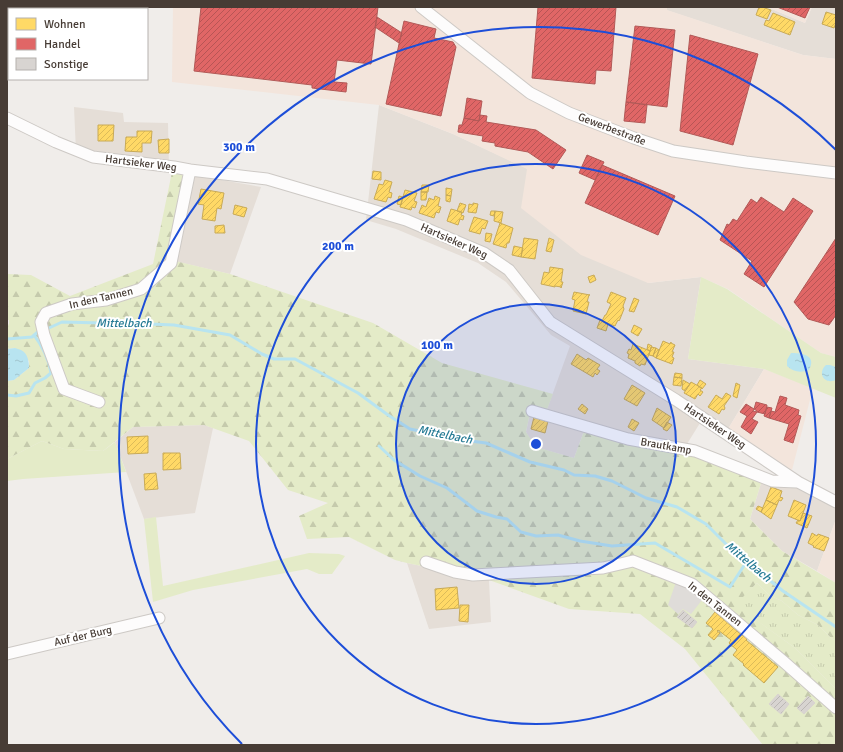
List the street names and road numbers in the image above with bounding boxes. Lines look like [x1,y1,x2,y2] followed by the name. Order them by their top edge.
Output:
[576,110,648,148] street label: Gewerbestraße
[104,152,178,174] street label: Hartsieker Weg
[418,220,490,262] street label: Hartsieker Weg
[68,284,134,312] street label: In den Tannen
[682,400,749,452] street label: Hartsieker Weg
[639,435,693,457] street label: Brautkamp
[685,579,745,629] street label: In den Tannen
[53,623,113,649] street label: Auf der Burg

